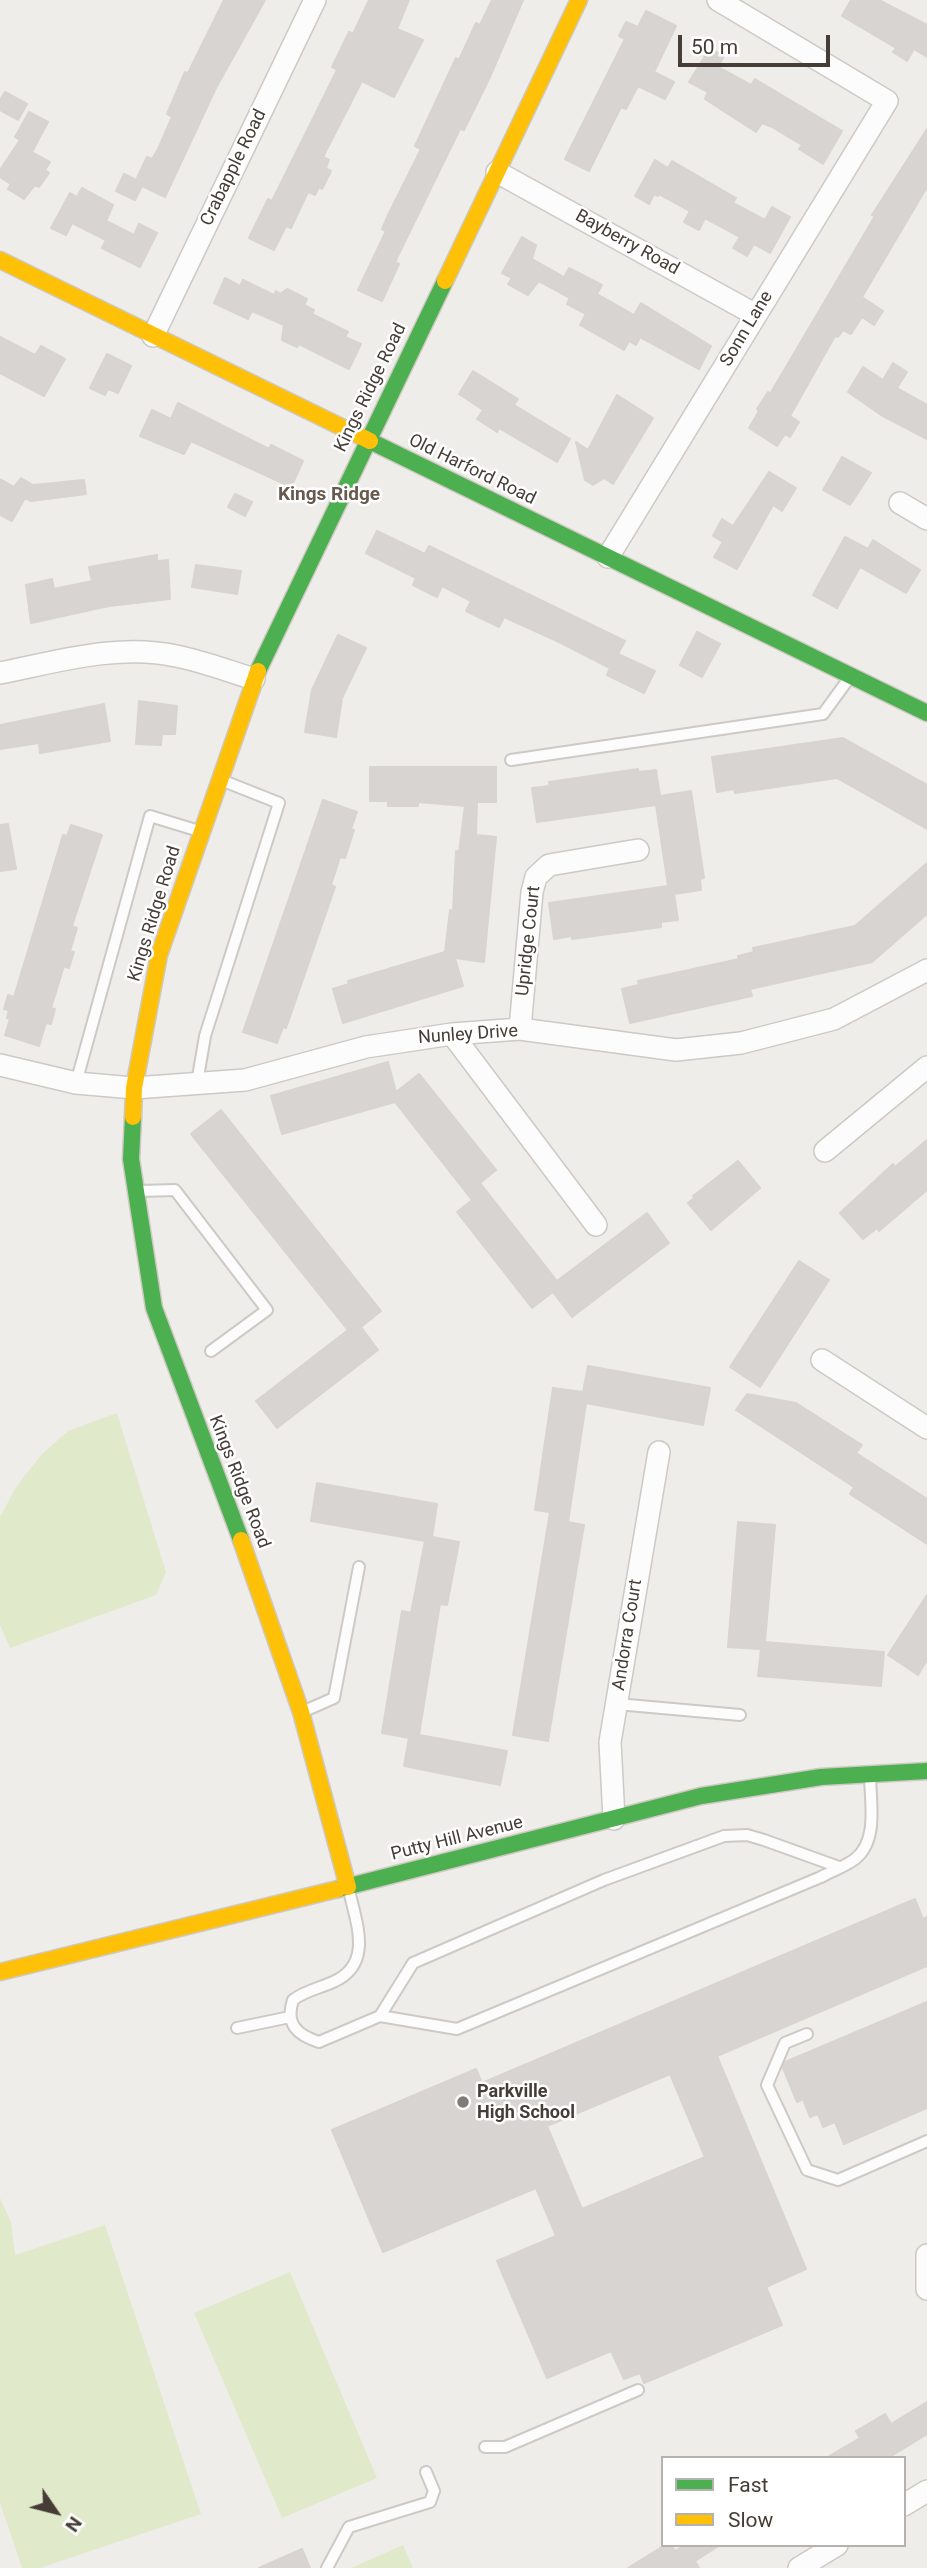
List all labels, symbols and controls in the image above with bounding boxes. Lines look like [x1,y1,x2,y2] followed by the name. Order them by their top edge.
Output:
[682,21,834,65] scale bar
[691,35,738,59] text: 50 m
[196,106,272,230] street label: Crabapple Road
[571,206,683,280] street label: Bayberry Road
[716,287,778,371] street label: Sonn Lane
[330,320,412,456] street label: Kings Ridge Road
[405,430,539,510] street label: Old Harford Road
[278,484,380,506] district label: Kings Ridge
[124,844,186,984] street label: Kings Ridge Road
[512,885,546,997] street label: Upridge Court
[417,1021,519,1049] street label: Nunley Drive
[204,1413,274,1551] street label: Kings Ridge Road
[609,1578,647,1692] street label: Andorra Court
[389,1812,525,1866] street label: Putty Hill Avenue
[477,2081,575,2124] place label: Parkville High School
[455,2094,471,2110] marker: Parkville High School
[661,2456,906,2547] legend
[728,2473,768,2497] text: Fast
[21,2477,91,2547] north arrow
[728,2508,773,2532] text: Slow
[60,2512,87,2536] text: N

